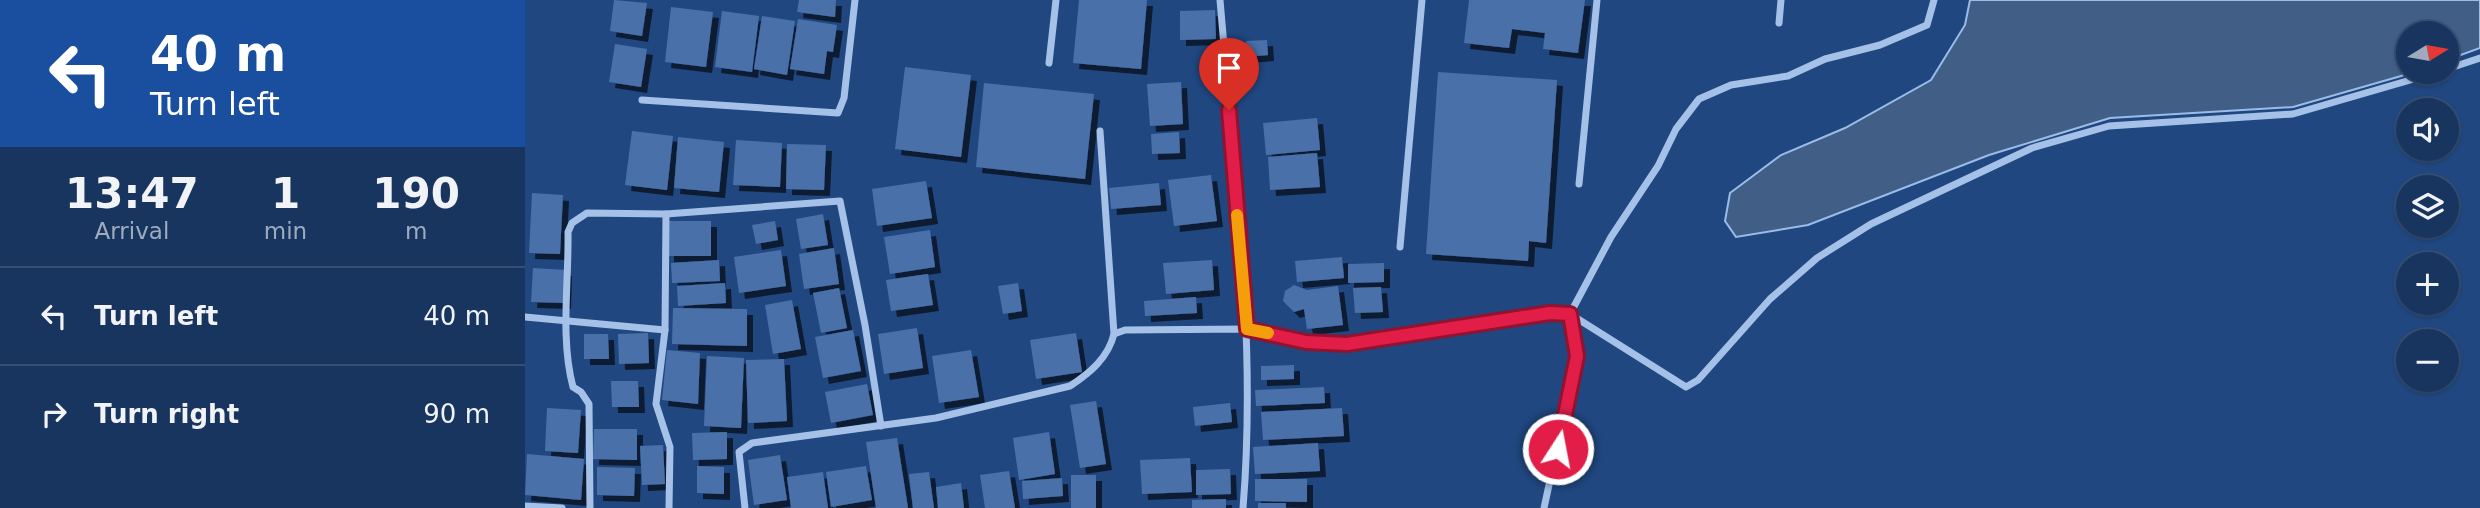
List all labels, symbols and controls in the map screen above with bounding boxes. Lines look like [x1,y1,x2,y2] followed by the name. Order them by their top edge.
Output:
[2396,21,2459,84] north arrow
[2396,21,2459,392] map controls
[150,26,286,83] text: 40 m
[35,28,126,119] icon: left
[1199,38,1259,110] pin
[1210,49,1248,87] icon: arrive
[150,85,280,123] text: Turn left
[2396,98,2459,161] button: sound
[65,169,199,218] text: 13:47
[271,169,300,218] text: 1
[372,169,460,218] text: 190
[2396,175,2459,238] button: layers
[95,218,169,244] text: Arrival
[264,218,307,244] text: min
[405,218,427,244] text: m
[2396,252,2459,315] button: +
[35,297,73,335] icon: left
[94,301,218,331] text: Turn left
[423,301,490,331] text: 40 m
[2396,329,2459,392] button: −
[35,395,73,433] icon: right
[94,399,239,429] text: Turn right
[423,399,490,429] text: 90 m
[1521,412,1595,486] position arrow

